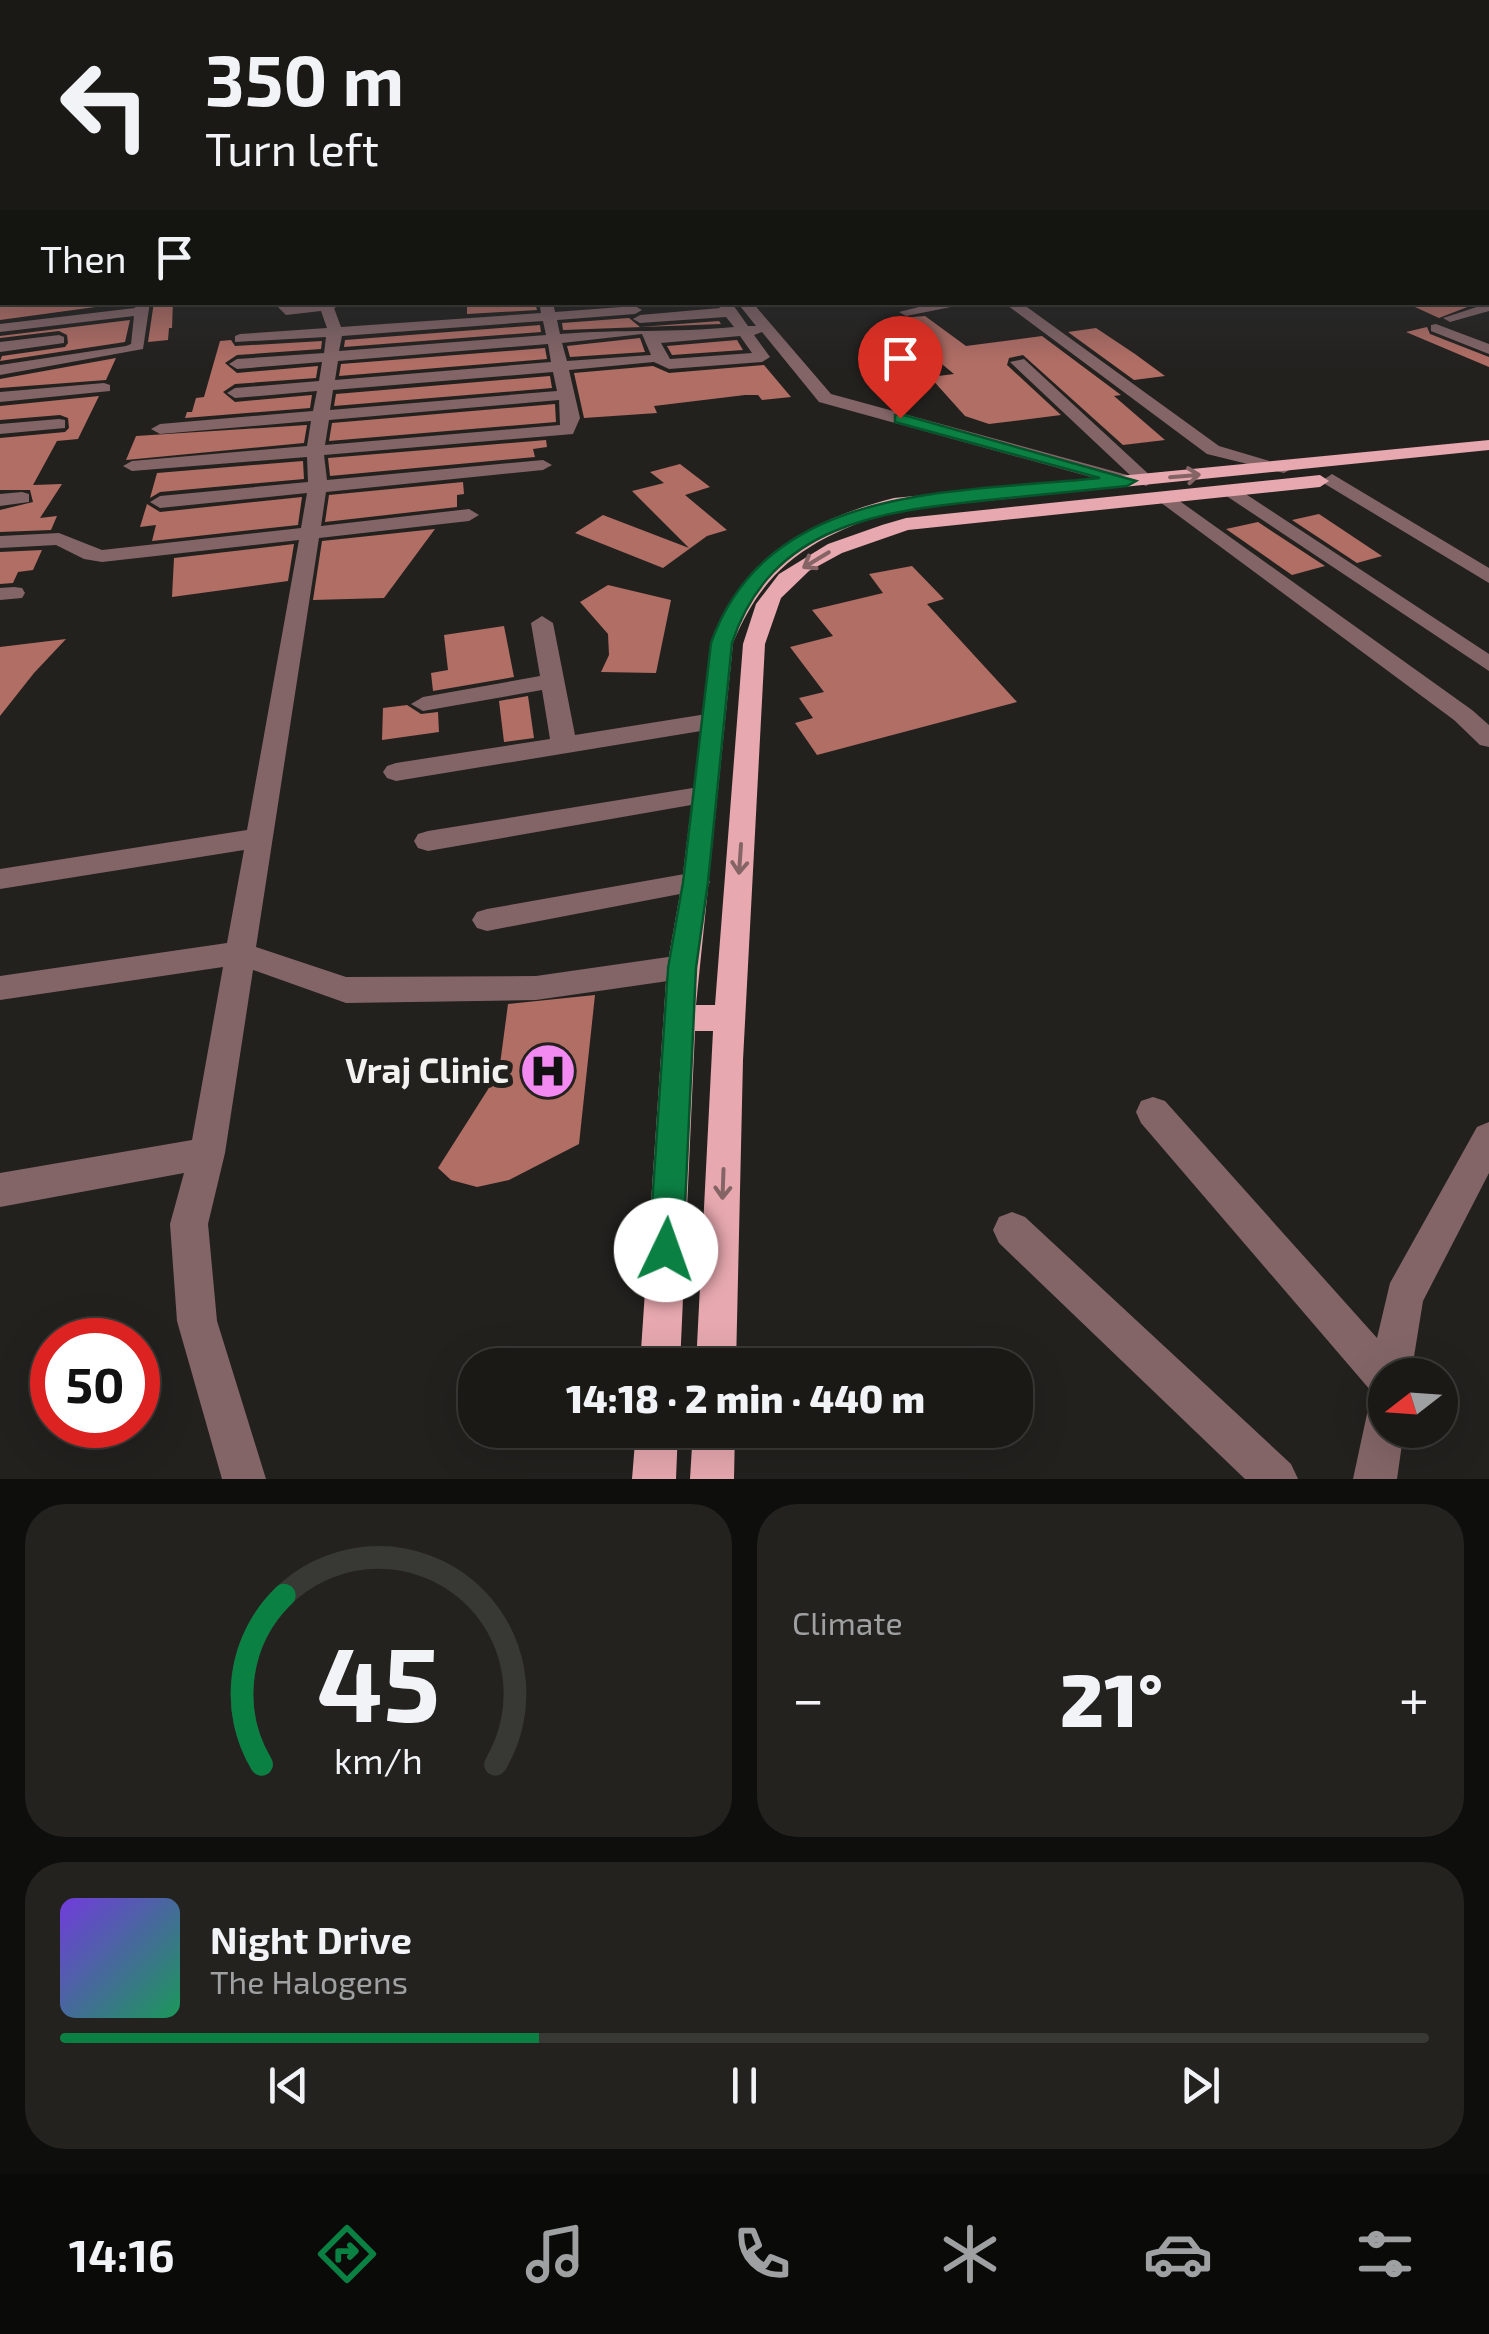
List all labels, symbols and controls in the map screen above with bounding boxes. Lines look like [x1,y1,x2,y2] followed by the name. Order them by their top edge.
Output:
[205,36,404,120] text: 350 m
[40,40,170,170] icon: left
[205,121,379,175] text: Turn left
[147,230,202,285] icon: arrive
[40,235,127,281] text: Then
[858,316,943,419] pin
[873,331,928,386] icon: arrive
[1168,467,1201,486] one-way arrow
[802,550,831,570] one-way arrow
[730,843,749,875] one-way arrow
[518,1041,578,1101] hospital icon: Vraj Clinic
[345,1048,509,1090] place label: Vraj Clinic
[713,1167,732,1199] one-way arrow
[614,1198,718,1302] position arrow
[30,1318,160,1448] speed limit sign: 50
[1368,1358,1458,1448] north arrow
[1368,1358,1458,1448] map controls
[566,1375,925,1421] text: 14:18 · 2 min · 440 m
[792,1603,903,1641] text: Climate
[317,1618,440,1743] text: 45
[1060,1652,1163,1742] text: 21°
[792,1664,824,1730] text: −
[1399,1664,1429,1730] text: +
[334,1738,423,1781] text: km/h
[210,1916,412,1962] text: Night Drive
[210,1962,408,2000] text: The Halogens
[261,2058,316,2113] icon: previous
[717,2058,772,2113] icon: pause
[1173,2058,1228,2113] icon: next
[312,2219,382,2289] icon: directions
[520,2219,590,2289] icon: music
[727,2219,797,2289] icon: phone
[935,2219,1005,2289] icon: climate
[1143,2219,1213,2289] icon: car
[1350,2219,1420,2289] icon: filters
[69,2227,174,2281] text: 14:16

